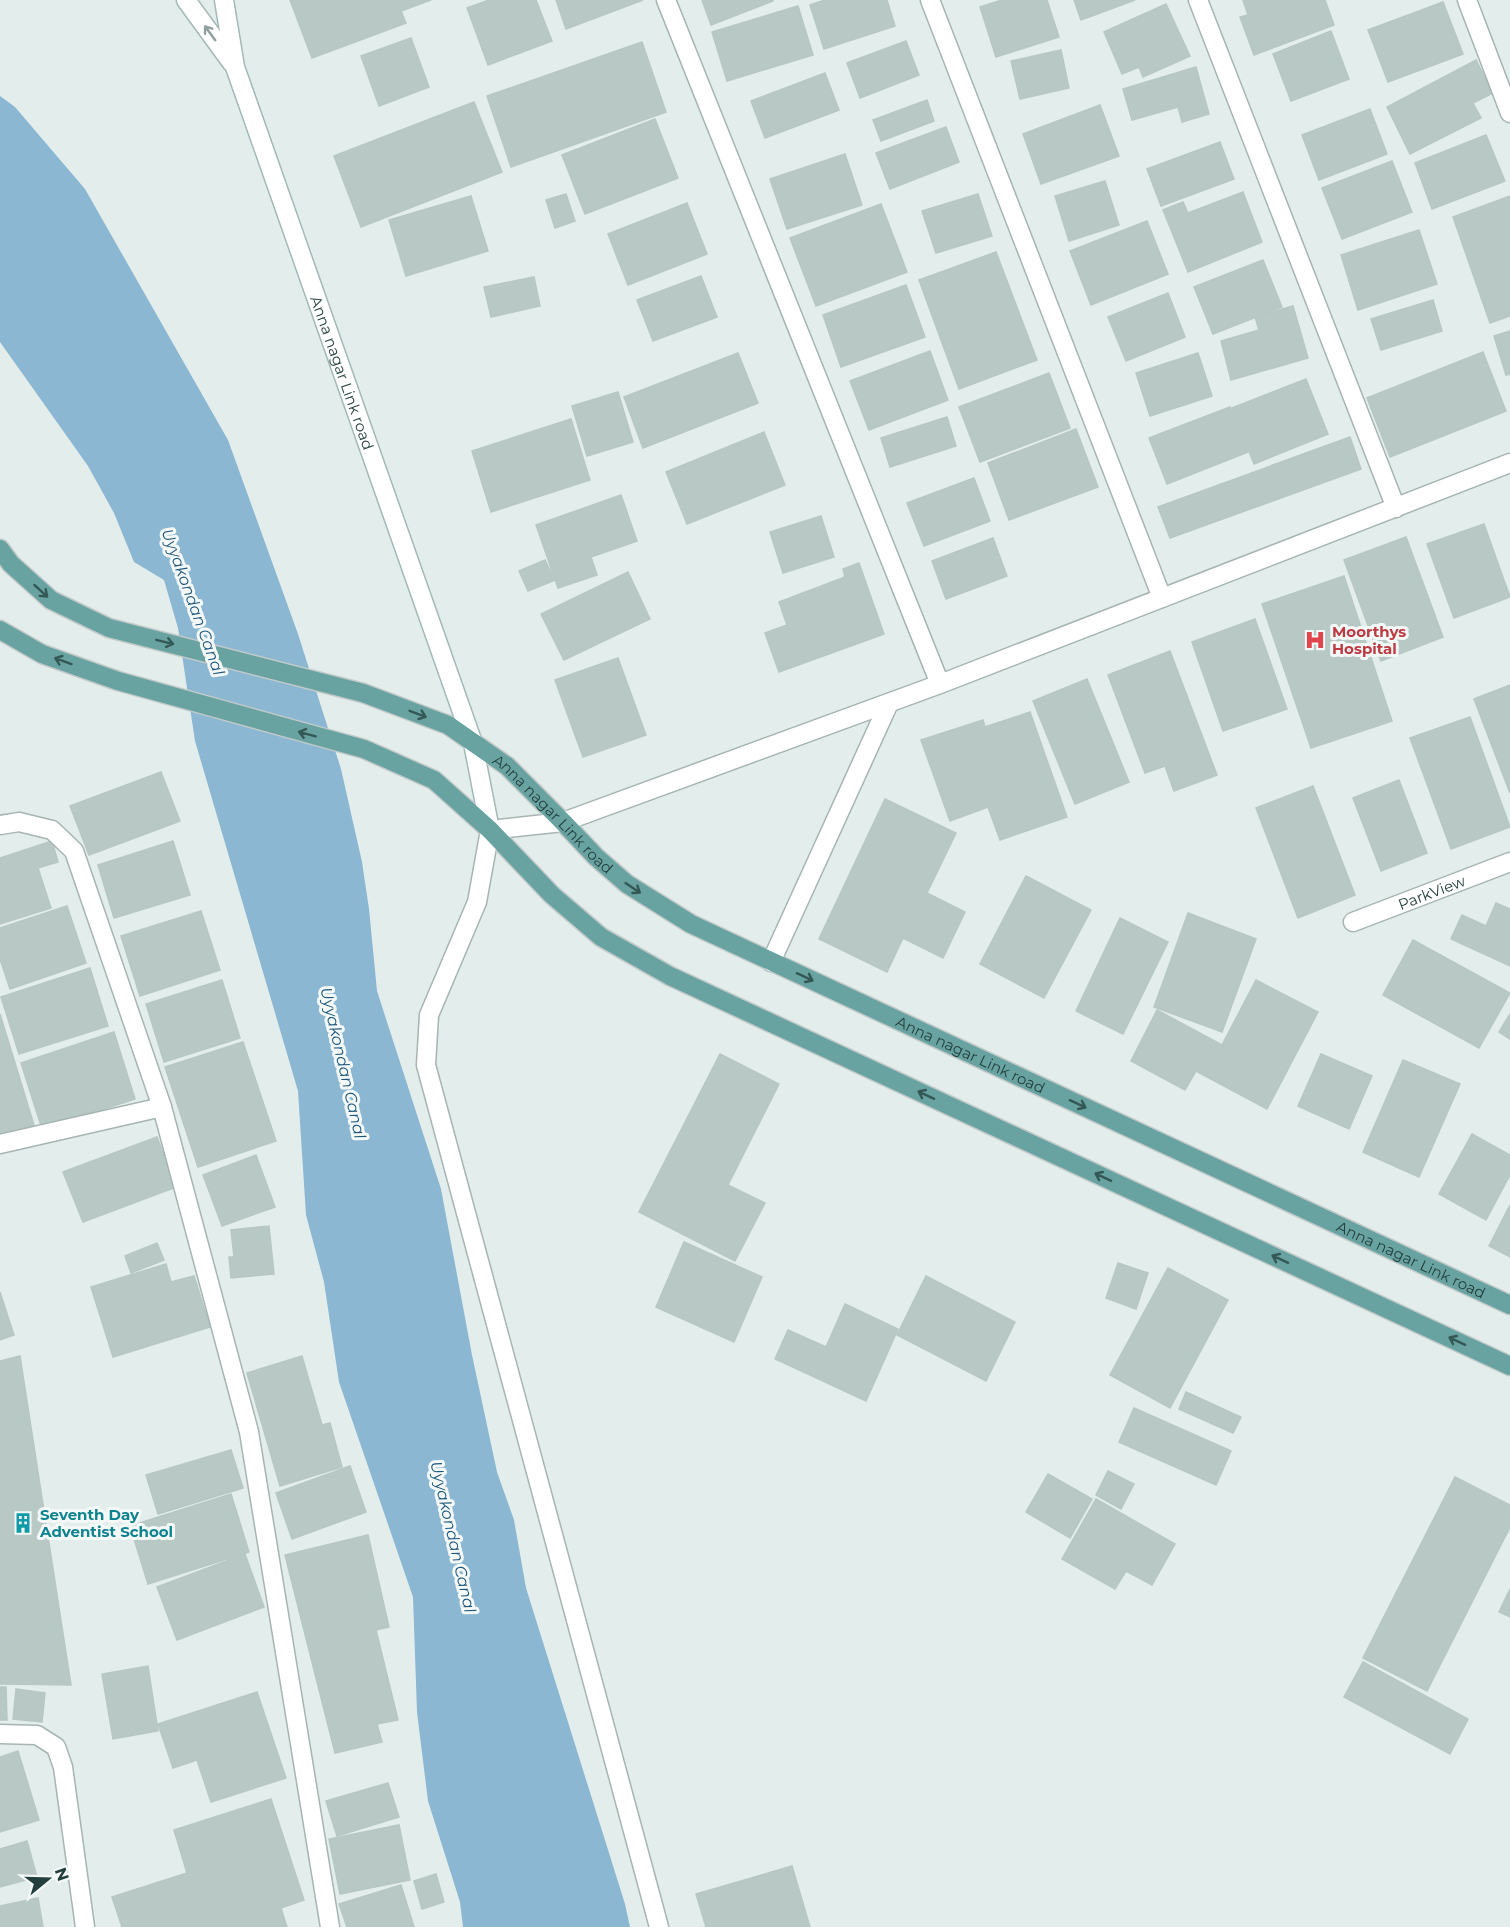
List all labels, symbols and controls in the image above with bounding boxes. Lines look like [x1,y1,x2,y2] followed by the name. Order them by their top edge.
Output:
[204,26,216,42] one-way arrow
[307,293,379,452] street label: Anna nagar Link road
[158,526,229,679] water label: Uyyakondan Canal
[33,584,48,598] one-way arrow
[1332,622,1406,658] place label: Moorthys Hospital
[1303,628,1327,652] hospital icon: Moorthys Hospital
[156,637,175,649] one-way arrow
[55,655,73,666] one-way arrow
[408,709,427,720] one-way arrow
[298,728,317,739] one-way arrow
[489,750,617,877] street label: Anna nagar Link road
[1395,870,1469,913] street label: ParkView
[624,882,641,894] one-way arrow
[796,972,814,984] one-way arrow
[316,985,370,1141] water label: Uyyakondan Canal
[893,1011,1048,1097] street label: Anna nagar Link road
[918,1089,936,1101] one-way arrow
[1068,1098,1086,1110] one-way arrow
[1094,1171,1113,1182] one-way arrow
[1334,1216,1489,1302] street label: Anna nagar Link road
[1271,1253,1289,1264] one-way arrow
[1448,1335,1466,1346] one-way arrow
[426,1459,480,1615] water label: Uyyakondan Canal
[39,1505,173,1541] place label: Seventh Day Adventist School
[11,1511,35,1535] building icon: Seventh Day Adventist School
[18,1849,78,1909] north arrow
[51,1865,73,1883] text: N

